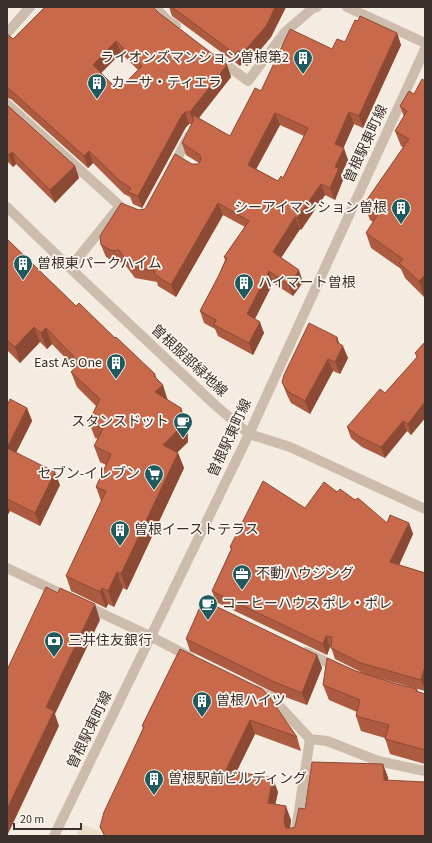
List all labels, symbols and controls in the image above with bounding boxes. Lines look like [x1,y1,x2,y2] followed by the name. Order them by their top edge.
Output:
[292,47,314,75] building icon: ライオンズマンション曽根第2
[100,48,289,68] place label: ライオンズマンション曽根第2
[86,72,108,100] building icon: カーサ・ティエラ
[111,73,222,93] place label: カーサ・ティエラ
[339,102,393,186] street label: 曽根駅東町線
[390,197,412,225] building icon: シーアイマンション曽根
[234,198,387,218] place label: シーアイマンション曽根
[12,253,34,281] building icon: 曽根東パークハイム
[37,254,162,274] place label: 曽根東パークハイム
[233,272,255,300] building icon: ハイマート曽根
[258,273,356,293] place label: ハイマート曽根
[146,320,232,402] street label: 曽根服部緑地線
[105,352,127,380] building icon: East As One
[34,353,102,373] place label: East As One
[203,396,257,480] street label: 曽根駅東町線
[172,411,194,439] cafe icon: スタンスドット
[71,412,169,432] place label: スタンスドット
[143,463,165,491] supermarket icon: セブン-イレブン
[38,464,140,484] place label: セブン-イレブン
[109,519,131,547] building icon: 曽根イーストテラス
[134,520,259,540] place label: 曽根イーストテラス
[231,563,253,591] office icon: 不動ハウジング
[256,564,354,584] place label: 不動ハウジング
[197,593,219,621] cafe icon: コーヒーハウス ポレ・ポレ
[222,594,393,614] place label: コーヒーハウス ポレ・ポレ
[43,630,65,658] bank icon: 三井住友銀行
[68,631,152,651] place label: 三井住友銀行
[63,688,117,772] street label: 曽根駅東町線
[191,690,213,718] building icon: 曽根ハイツ
[216,691,286,711] place label: 曽根ハイツ
[143,768,165,796] building icon: 曽根駅前ビルディング
[168,769,307,789] place label: 曽根駅前ビルディング
[14,805,81,831] scale bar
[20,811,44,828] text: 20 m

